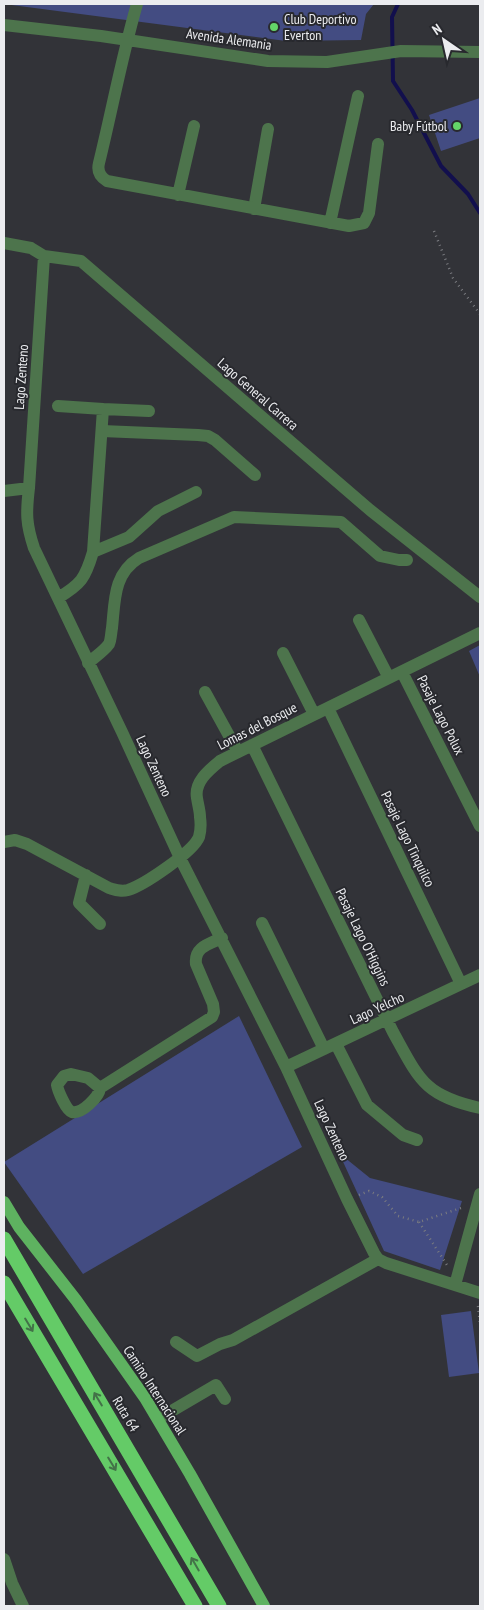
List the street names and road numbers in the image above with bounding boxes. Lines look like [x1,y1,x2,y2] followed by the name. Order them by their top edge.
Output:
[185,24,273,54] street label: Avenida Alemania
[10,344,32,410] street label: Lago Zenteno
[214,354,302,434] street label: Lago General Carrera
[413,672,469,758] street label: Pasaje Lago Polux
[214,698,300,754] street label: Lomas del Bosque
[132,733,176,799] street label: Lago Zenteno
[377,788,439,890] street label: Pasaje Lago Tinquilco
[332,885,394,989] street label: Pasaje Lago O'Higgins
[347,988,407,1028] street label: Lago Yelcho
[310,1097,354,1163] street label: Lago Zenteno
[119,1342,191,1439] street label: Camino Internacional
[109,1393,144,1435] street label: Ruta 64

